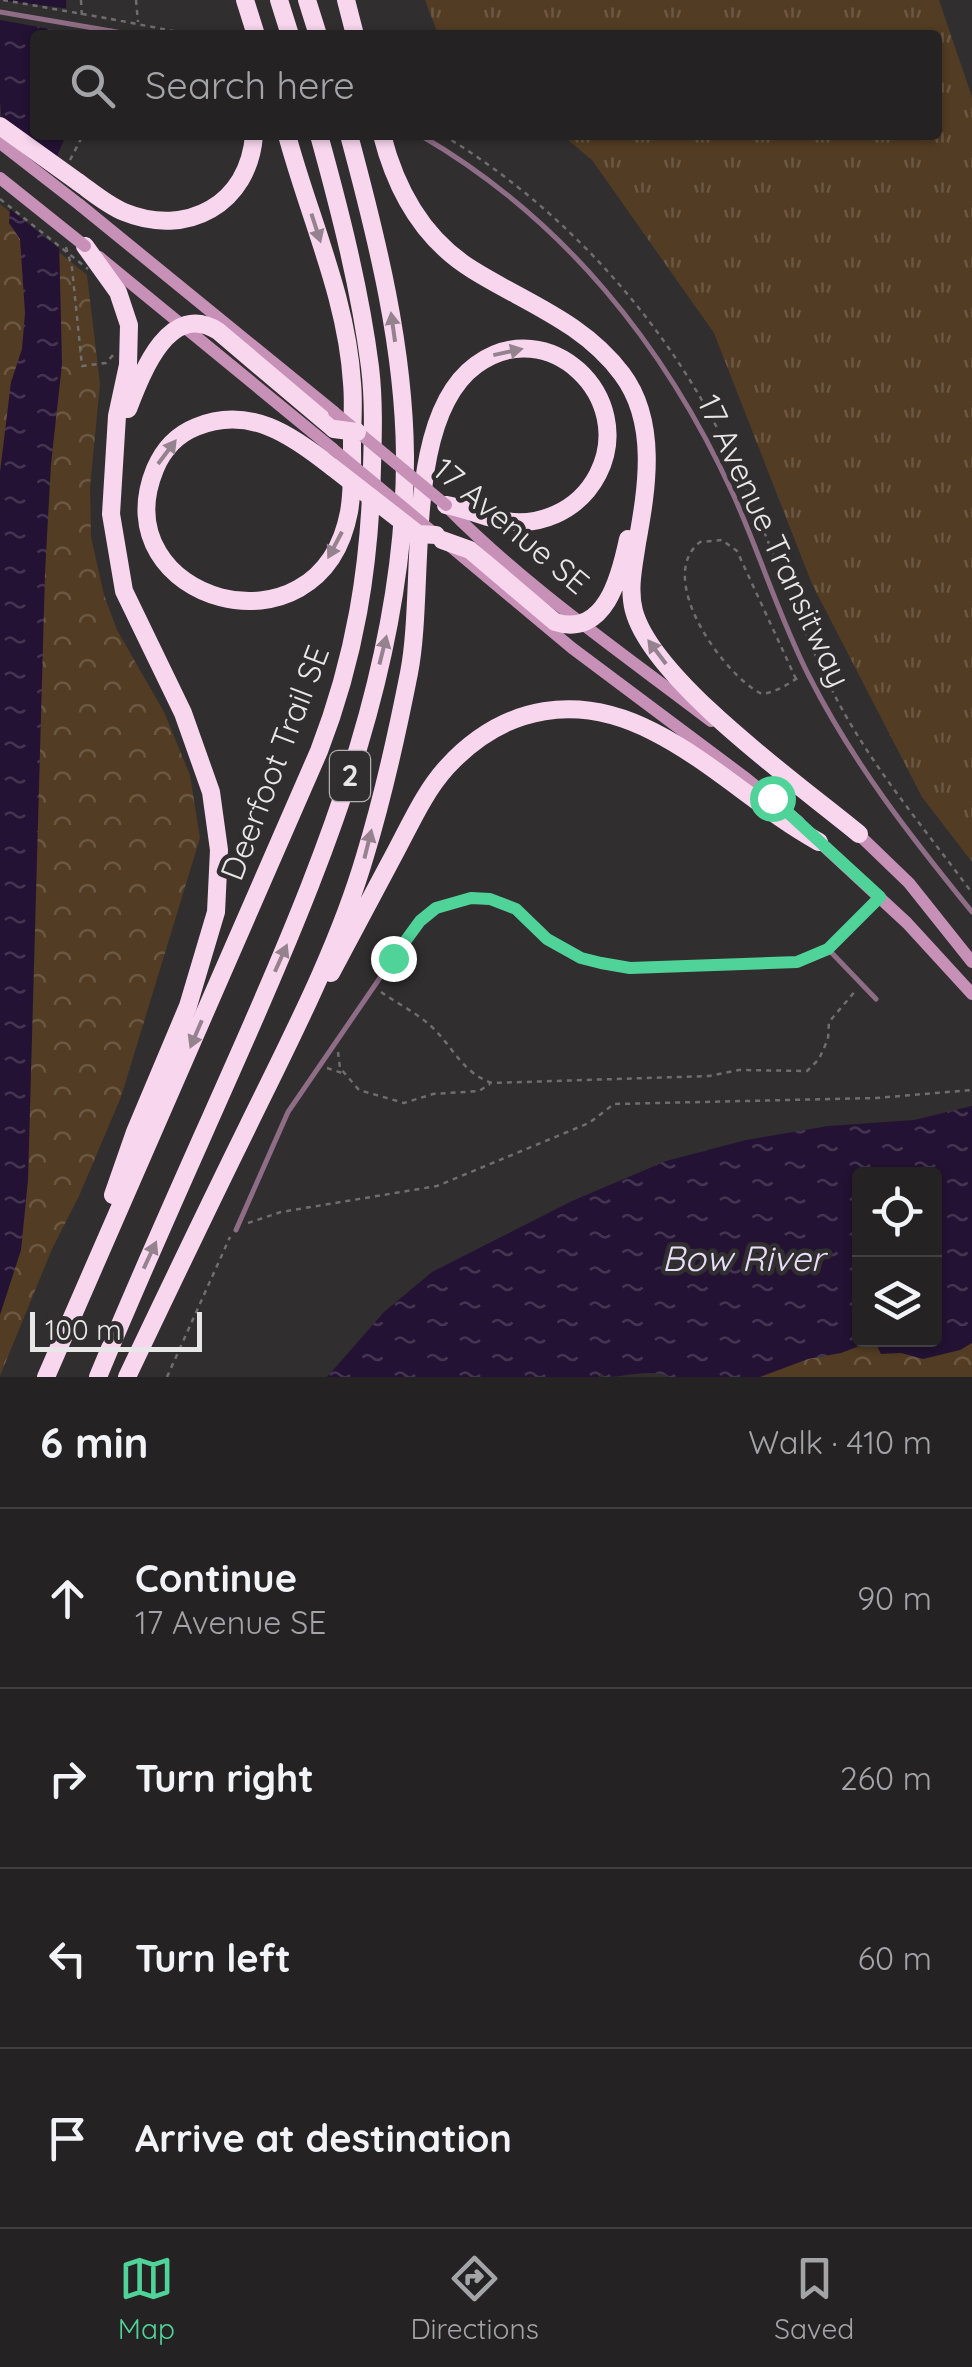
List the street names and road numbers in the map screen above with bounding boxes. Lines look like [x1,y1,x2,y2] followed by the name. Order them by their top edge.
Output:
[690,388,860,693] street label: 17 Avenue Transitway
[425,448,598,602] street label: 17 Avenue SE
[211,640,337,886] street label: Deerfoot Trail SE
[330,751,370,801] road number: 2

